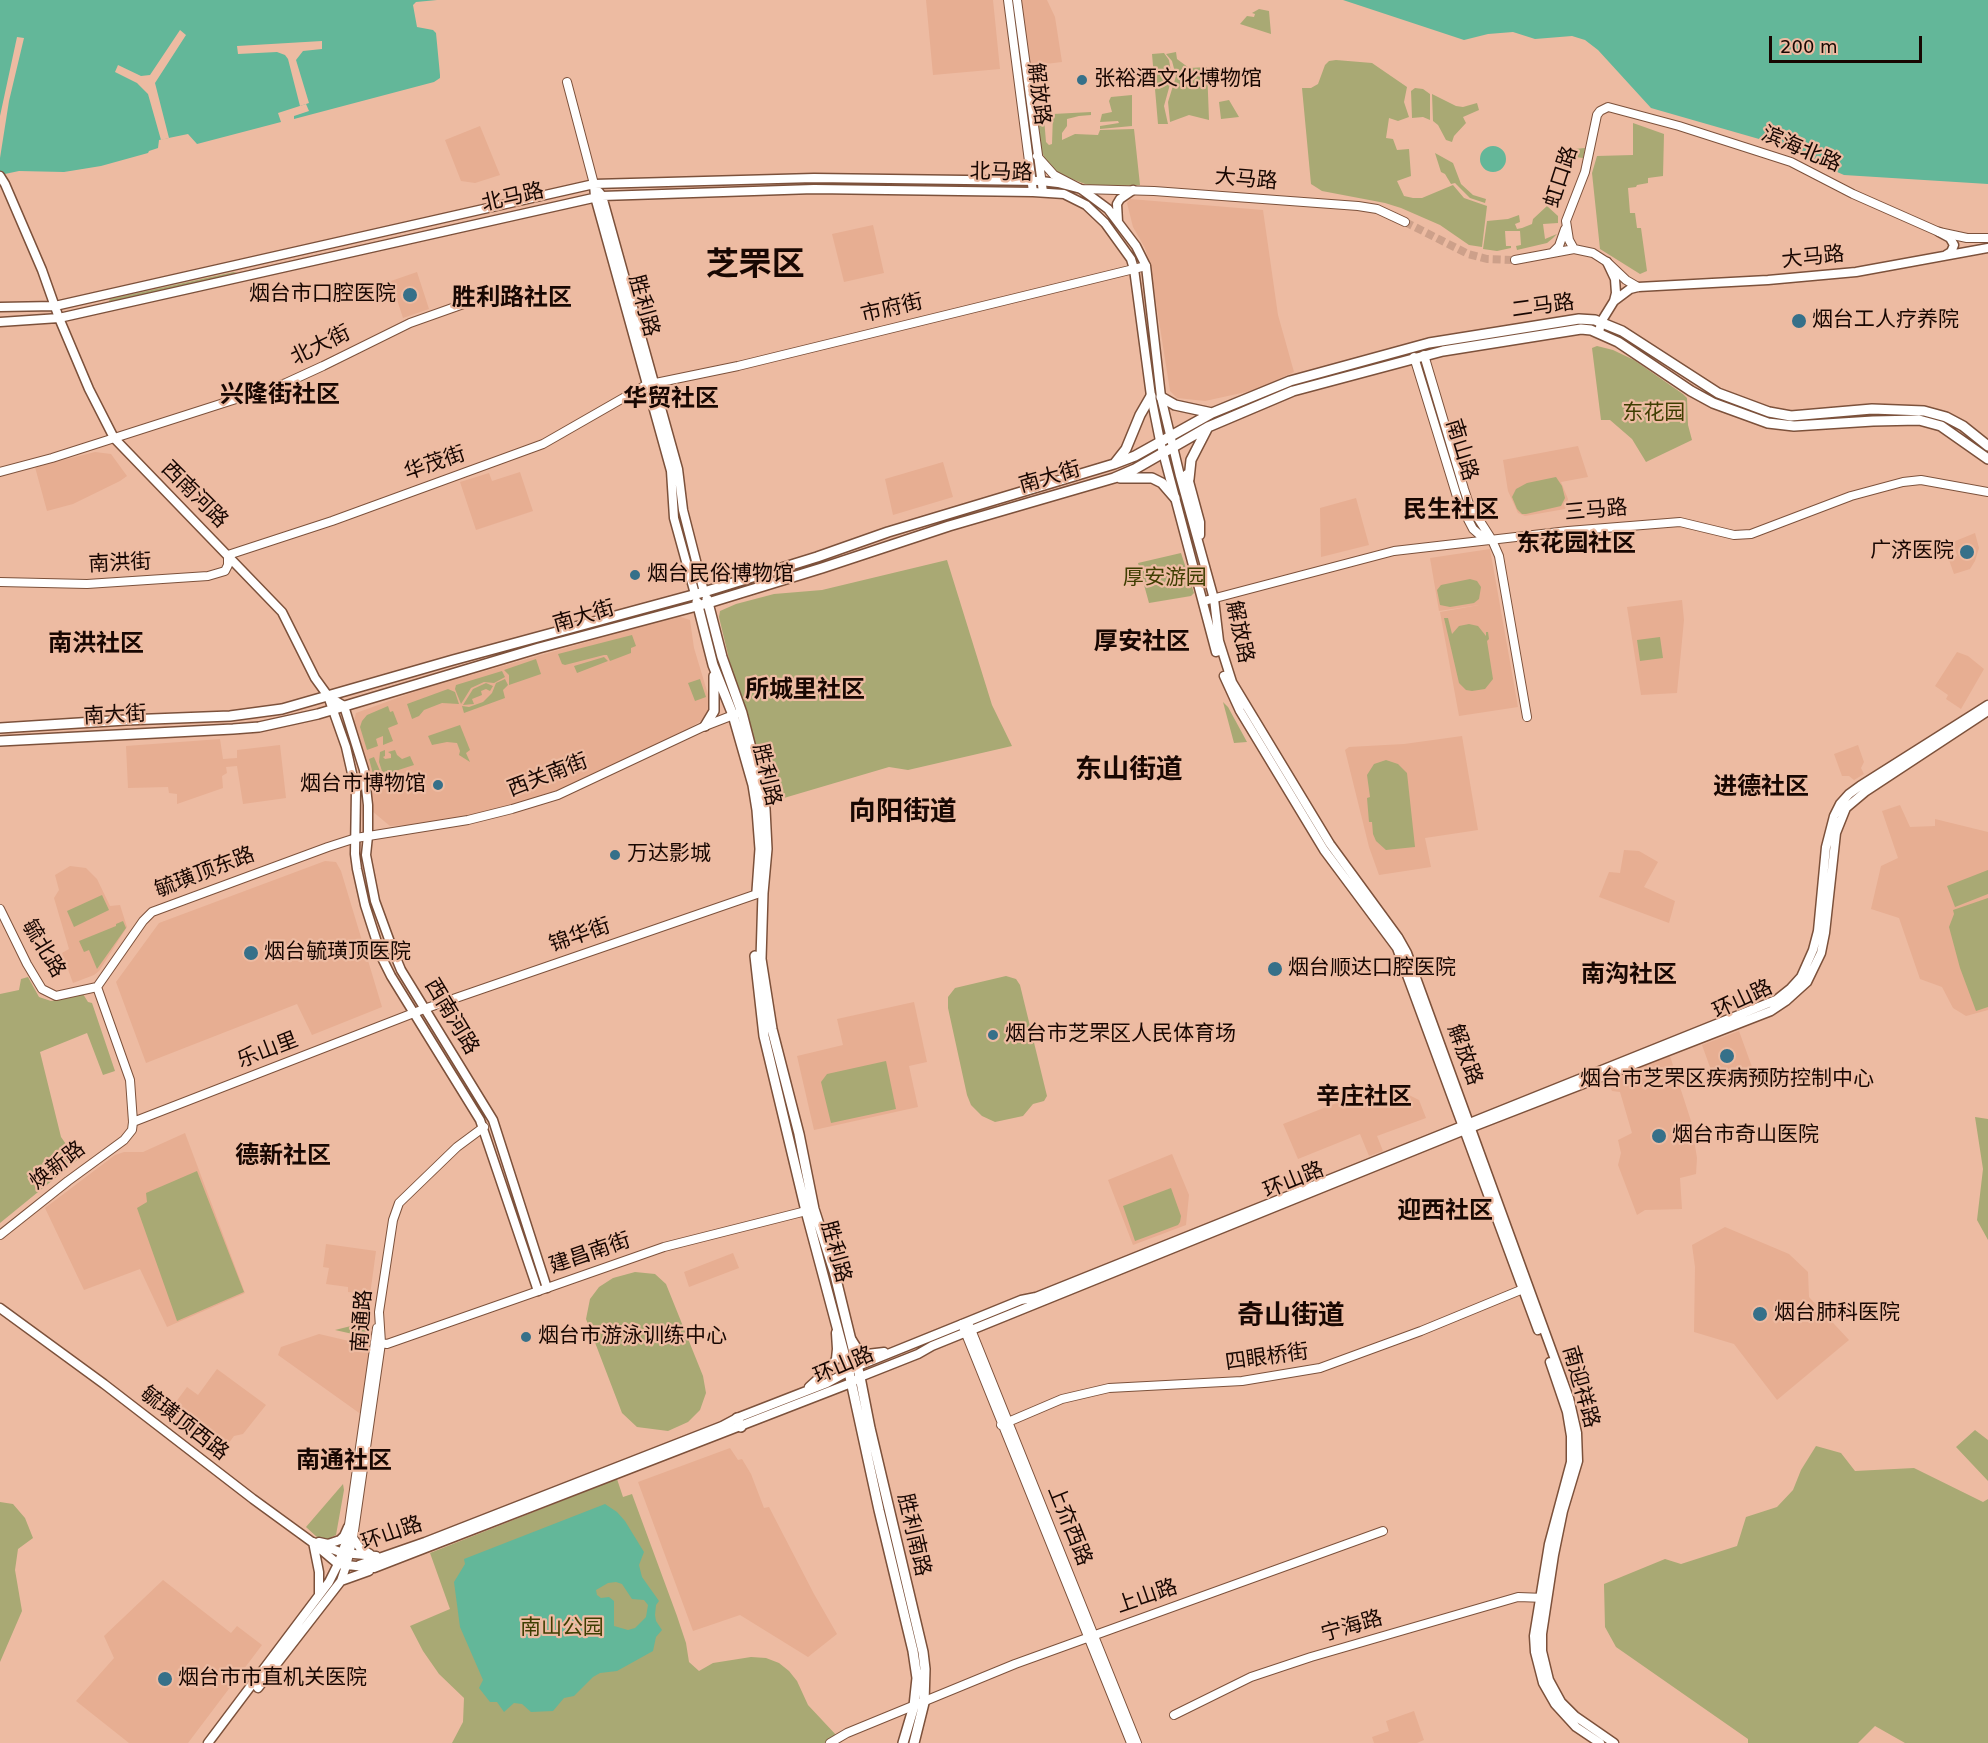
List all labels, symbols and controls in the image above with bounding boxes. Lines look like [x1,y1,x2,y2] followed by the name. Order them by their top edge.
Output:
[1772,24,1925,62] scale bar
[1780,36,1838,57] text: 200 m
[1022,61,1054,127] street label: 解放路
[1094,67,1262,93] place label: 张裕酒文化博物馆
[1075,73,1089,87] marker: 张裕酒文化博物馆
[1757,122,1845,178] street label: 滨海北路
[1540,143,1584,211] street label: 虹口路
[969,160,1033,186] street label: 北马路
[1214,165,1278,195] street label: 大马路
[479,179,547,217] street label: 北马路
[1780,242,1846,274] street label: 大马路
[706,246,804,286] district label: 芝罘区
[623,272,663,340] street label: 胜利路
[249,282,396,308] place label: 烟台市口腔医院
[452,285,572,313] district label: 胜利路社区
[401,286,419,304] marker: 烟台市口腔医院
[858,290,926,328] street label: 市府街
[1510,290,1576,324] street label: 二马路
[1812,308,1959,334] place label: 烟台工人疗养院
[1790,312,1808,330] marker: 烟台工人疗养院
[287,321,355,371] street label: 北大街
[220,382,340,410] district label: 兴隆街社区
[623,386,719,414] district label: 华贸社区
[1623,401,1685,427] park label: 东花园
[1440,416,1482,484] street label: 南山路
[401,442,469,486] street label: 华茂街
[155,456,233,534] street label: 西南河路
[1016,457,1084,499] street label: 南大街
[1564,496,1628,526] street label: 三马路
[1403,497,1499,525] district label: 民生社区
[1516,531,1636,559] district label: 东花园社区
[1870,539,1954,565] place label: 广济医院
[1958,543,1976,561] marker: 广济医院
[88,550,152,578] street label: 南洪街
[647,562,794,588] place label: 烟台民俗博物馆
[1123,566,1207,592] park label: 厚安游园
[628,568,642,582] marker: 烟台民俗博物馆
[550,596,618,638] street label: 南大街
[1220,599,1258,665] street label: 解放路
[1094,629,1190,657] district label: 厚安社区
[48,631,144,659] district label: 南洪社区
[745,677,865,705] district label: 所城里社区
[83,702,147,730] street label: 南大街
[747,741,785,809] street label: 胜利路
[504,749,592,803] street label: 西关南街
[1075,755,1183,787] district label: 东山街道
[300,772,426,798] place label: 烟台市博物馆
[1713,774,1809,802] district label: 进德社区
[431,778,445,792] marker: 烟台市博物馆
[849,797,957,829] district label: 向阳街道
[151,842,259,904] street label: 毓璜顶东路
[627,842,711,868] place label: 万达影城
[608,848,622,862] marker: 万达影城
[546,914,614,958] street label: 锦华街
[16,916,70,982] street label: 毓北路
[264,940,411,966] place label: 烟台毓璜顶医院
[242,944,260,962] marker: 烟台毓璜顶医院
[1288,956,1456,982] place label: 烟台顺达口腔医院
[1266,960,1284,978] marker: 烟台顺达口腔医院
[1581,962,1677,990] district label: 南沟社区
[419,975,483,1059] street label: 西南河路
[1709,975,1777,1025] street label: 环山路
[1441,1021,1487,1089] street label: 解放路
[1005,1022,1236,1048] place label: 烟台市芝罘区人民体育场
[234,1028,302,1074] street label: 乐山里
[986,1028,1000,1042] marker: 烟台市芝罘区人民体育场
[1718,1047,1736,1065] marker: 烟台市芝罘区疾病预防控制中心
[1580,1067,1874,1093] place label: 烟台市芝罘区疾病预防控制中心
[1316,1084,1412,1112] district label: 辛庄社区
[1672,1123,1819,1149] place label: 烟台市奇山医院
[1650,1127,1668,1145] marker: 烟台市奇山医院
[25,1137,91,1195] street label: 焕新路
[235,1143,331,1171] district label: 德新社区
[1260,1158,1328,1204] street label: 环山路
[1397,1198,1493,1226] district label: 迎西社区
[815,1218,855,1286] street label: 胜利路
[546,1228,634,1280] street label: 建昌南街
[348,1289,378,1353] street label: 南通路
[1237,1301,1345,1333] district label: 奇山街道
[1774,1301,1900,1327] place label: 烟台肺科医院
[1751,1305,1769,1323] marker: 烟台肺科医院
[538,1324,727,1350] place label: 烟台市游泳训练中心
[519,1330,533,1344] marker: 烟台市游泳训练中心
[1224,1340,1310,1376] street label: 四眼桥街
[810,1342,878,1390] street label: 环山路
[1556,1343,1604,1431] street label: 南迎祥路
[135,1382,233,1466] street label: 毓璜顶西路
[296,1448,392,1476] district label: 南通社区
[1042,1482,1096,1570] street label: 上夼西路
[891,1491,935,1579] street label: 胜利南路
[358,1512,426,1556] street label: 环山路
[1113,1575,1181,1619] street label: 上山路
[1318,1606,1386,1648] street label: 宁海路
[520,1616,604,1642] park label: 南山公园
[178,1666,367,1692] place label: 烟台市市直机关医院
[156,1670,174,1688] marker: 烟台市市直机关医院

